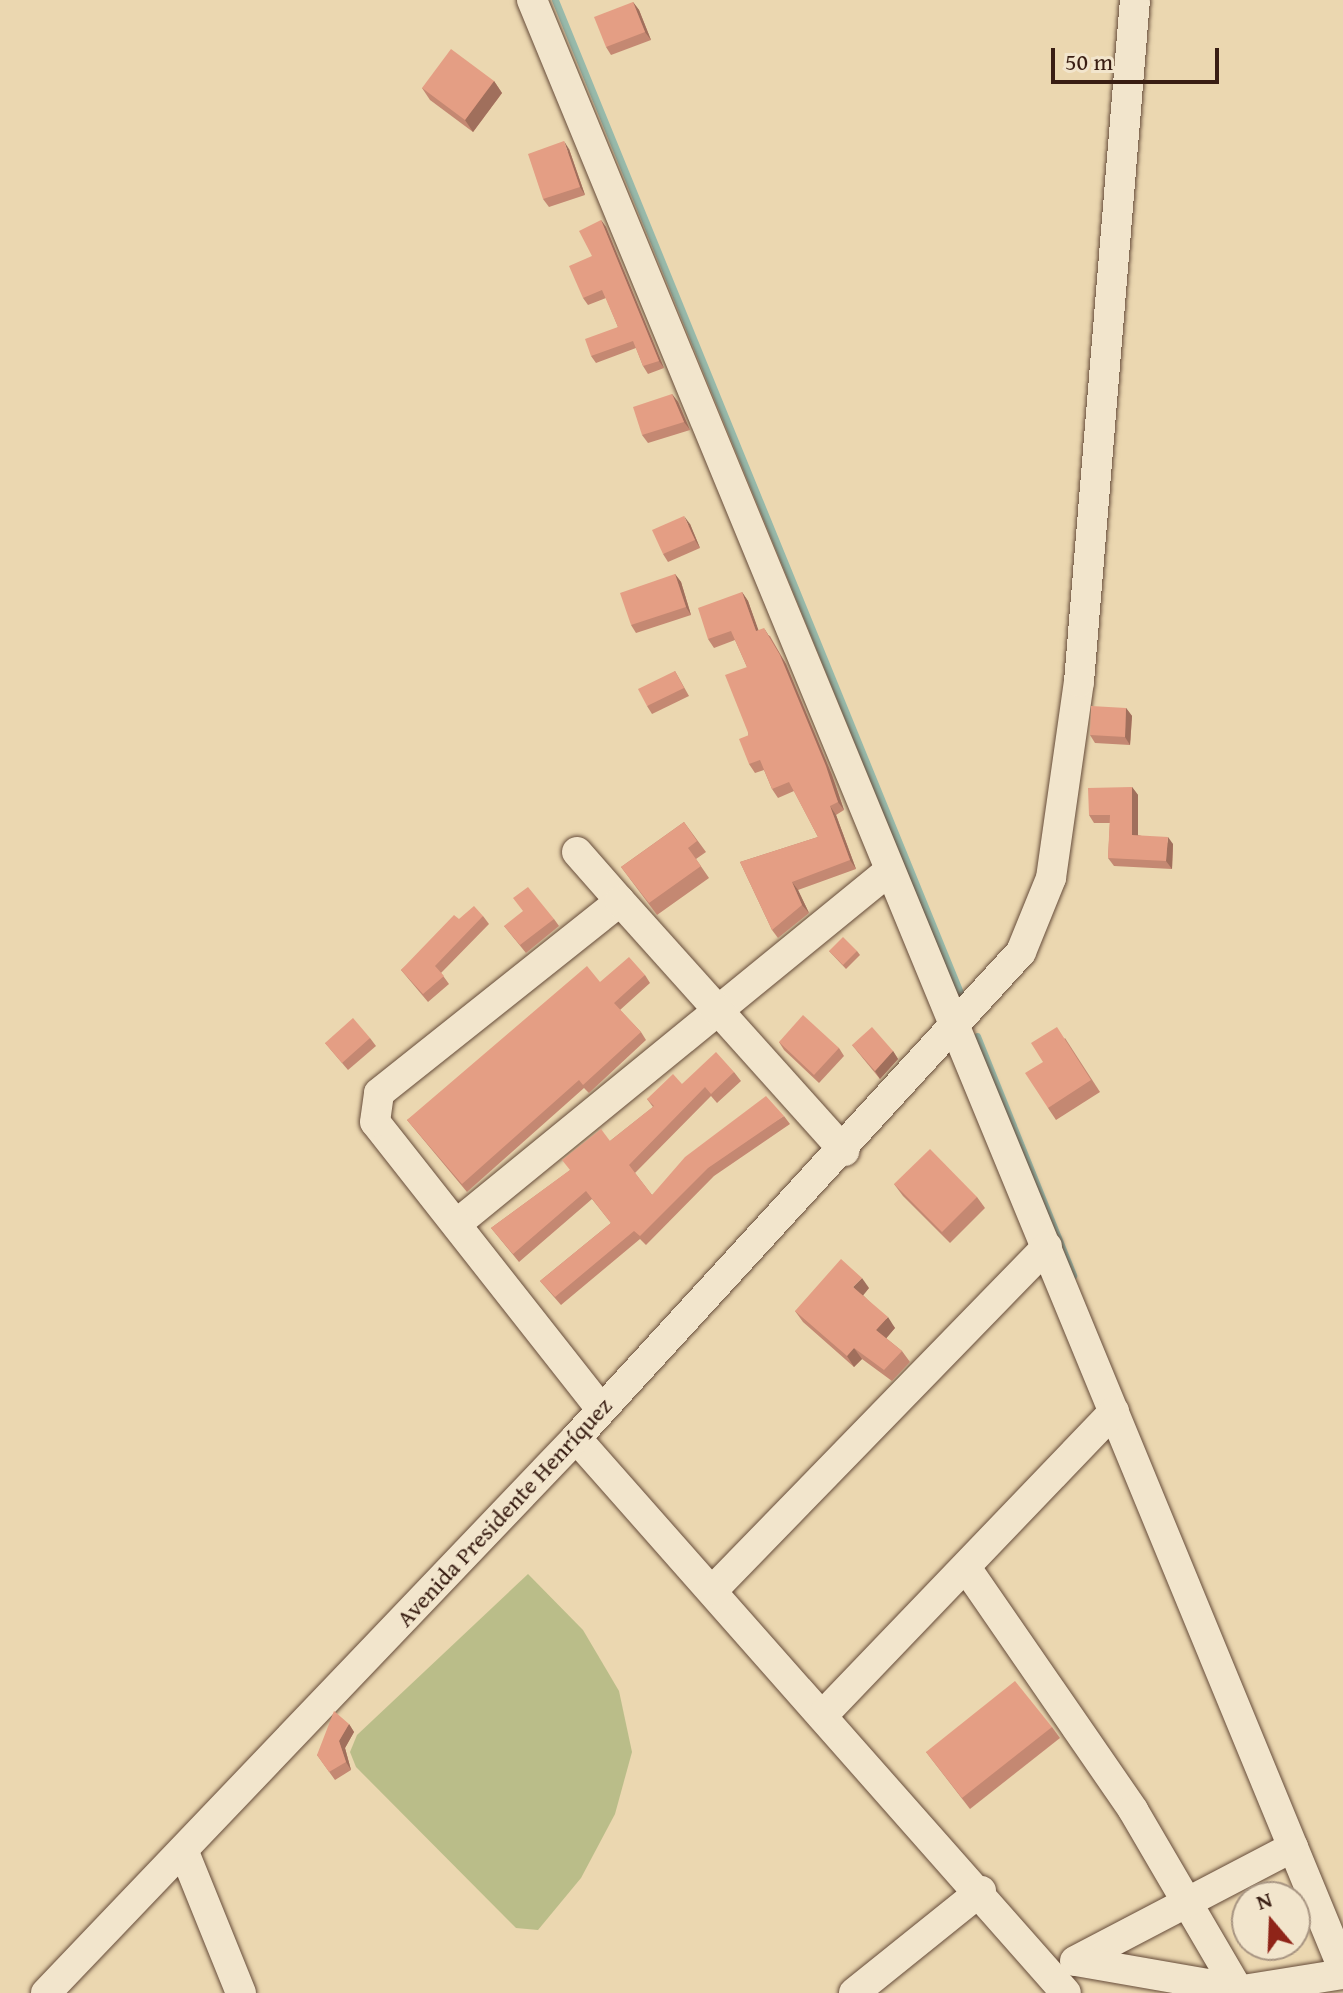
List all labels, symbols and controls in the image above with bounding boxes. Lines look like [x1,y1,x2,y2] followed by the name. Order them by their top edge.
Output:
[1055,32,1223,82] scale bar
[1065,44,1113,79] text: 50 m
[390,1391,618,1633] street label: Avenida Presidente Henríquez
[1231,1881,1311,1961] north arrow
[1252,1883,1276,1918] text: N

